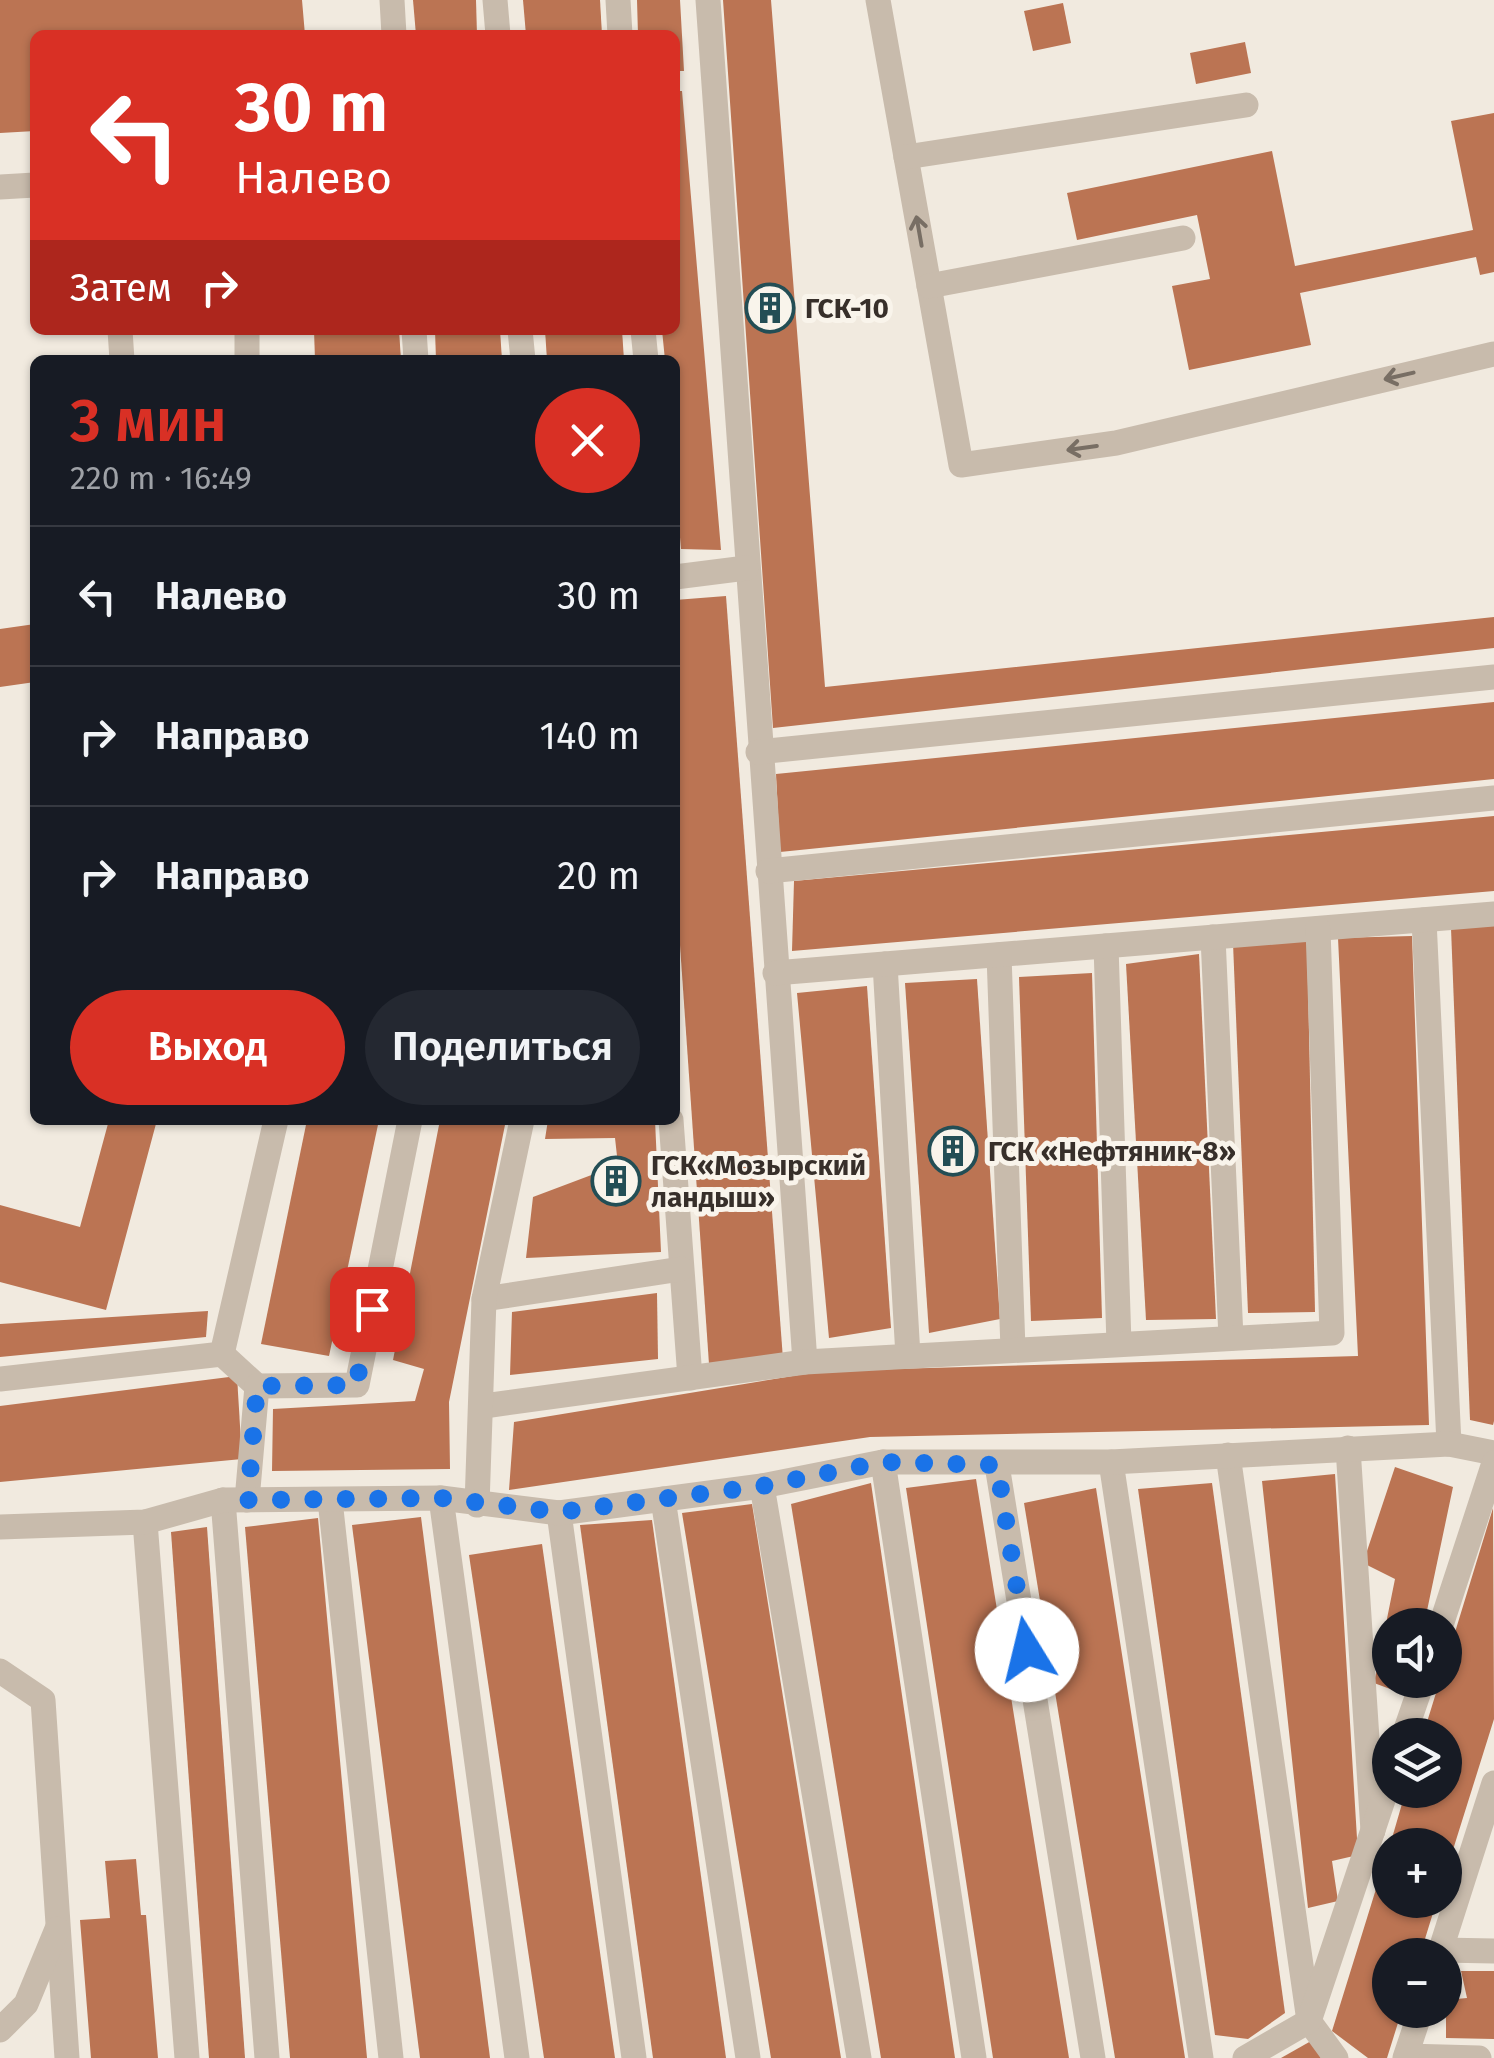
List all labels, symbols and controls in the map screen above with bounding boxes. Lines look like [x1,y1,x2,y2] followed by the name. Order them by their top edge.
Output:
[235,66,388,150] text: 30 m
[70,70,200,200] icon: left
[235,151,392,205] text: Налево
[909,215,928,248] one-way arrow
[192,260,247,315] icon: right
[70,265,172,311] text: Затем
[744,282,796,334] building icon: ГСК-10
[805,292,889,325] place label: ГСК-10
[1384,368,1416,386] one-way arrow
[70,385,227,457] text: 3 мин
[535,388,640,493] button: close
[1066,439,1099,457] one-way arrow
[70,459,252,497] text: 220 m · 16:49
[70,569,125,624] icon: left
[155,573,287,619] text: Налево
[557,573,640,619] text: 30 m
[70,709,125,764] icon: right
[155,713,309,759] text: Направо
[539,713,640,759] text: 140 m
[70,849,125,904] icon: right
[155,853,309,899] text: Направо
[557,853,640,899] text: 20 m
[70,990,345,1105] button: Выход
[365,990,640,1105] button: Поделиться
[927,1125,979,1177] building icon: ГСК «Нефтяник-8»
[988,1135,1236,1168] place label: ГСК «Нефтяник-8»
[651,1149,866,1214] place label: ГСК«Мозырский ландыш»
[590,1155,642,1207] building icon: ГСК«Мозырский ландыш»
[330,1267,415,1352] pin
[345,1282,400,1337] icon: arrive
[975,1598,1079,1702] position arrow
[1372,1608,1462,2028] map controls
[1372,1608,1462,1698] button: sound
[1372,1718,1462,1808] button: layers
[1372,1828,1462,1918] button: +
[1372,1938,1462,2028] button: −

